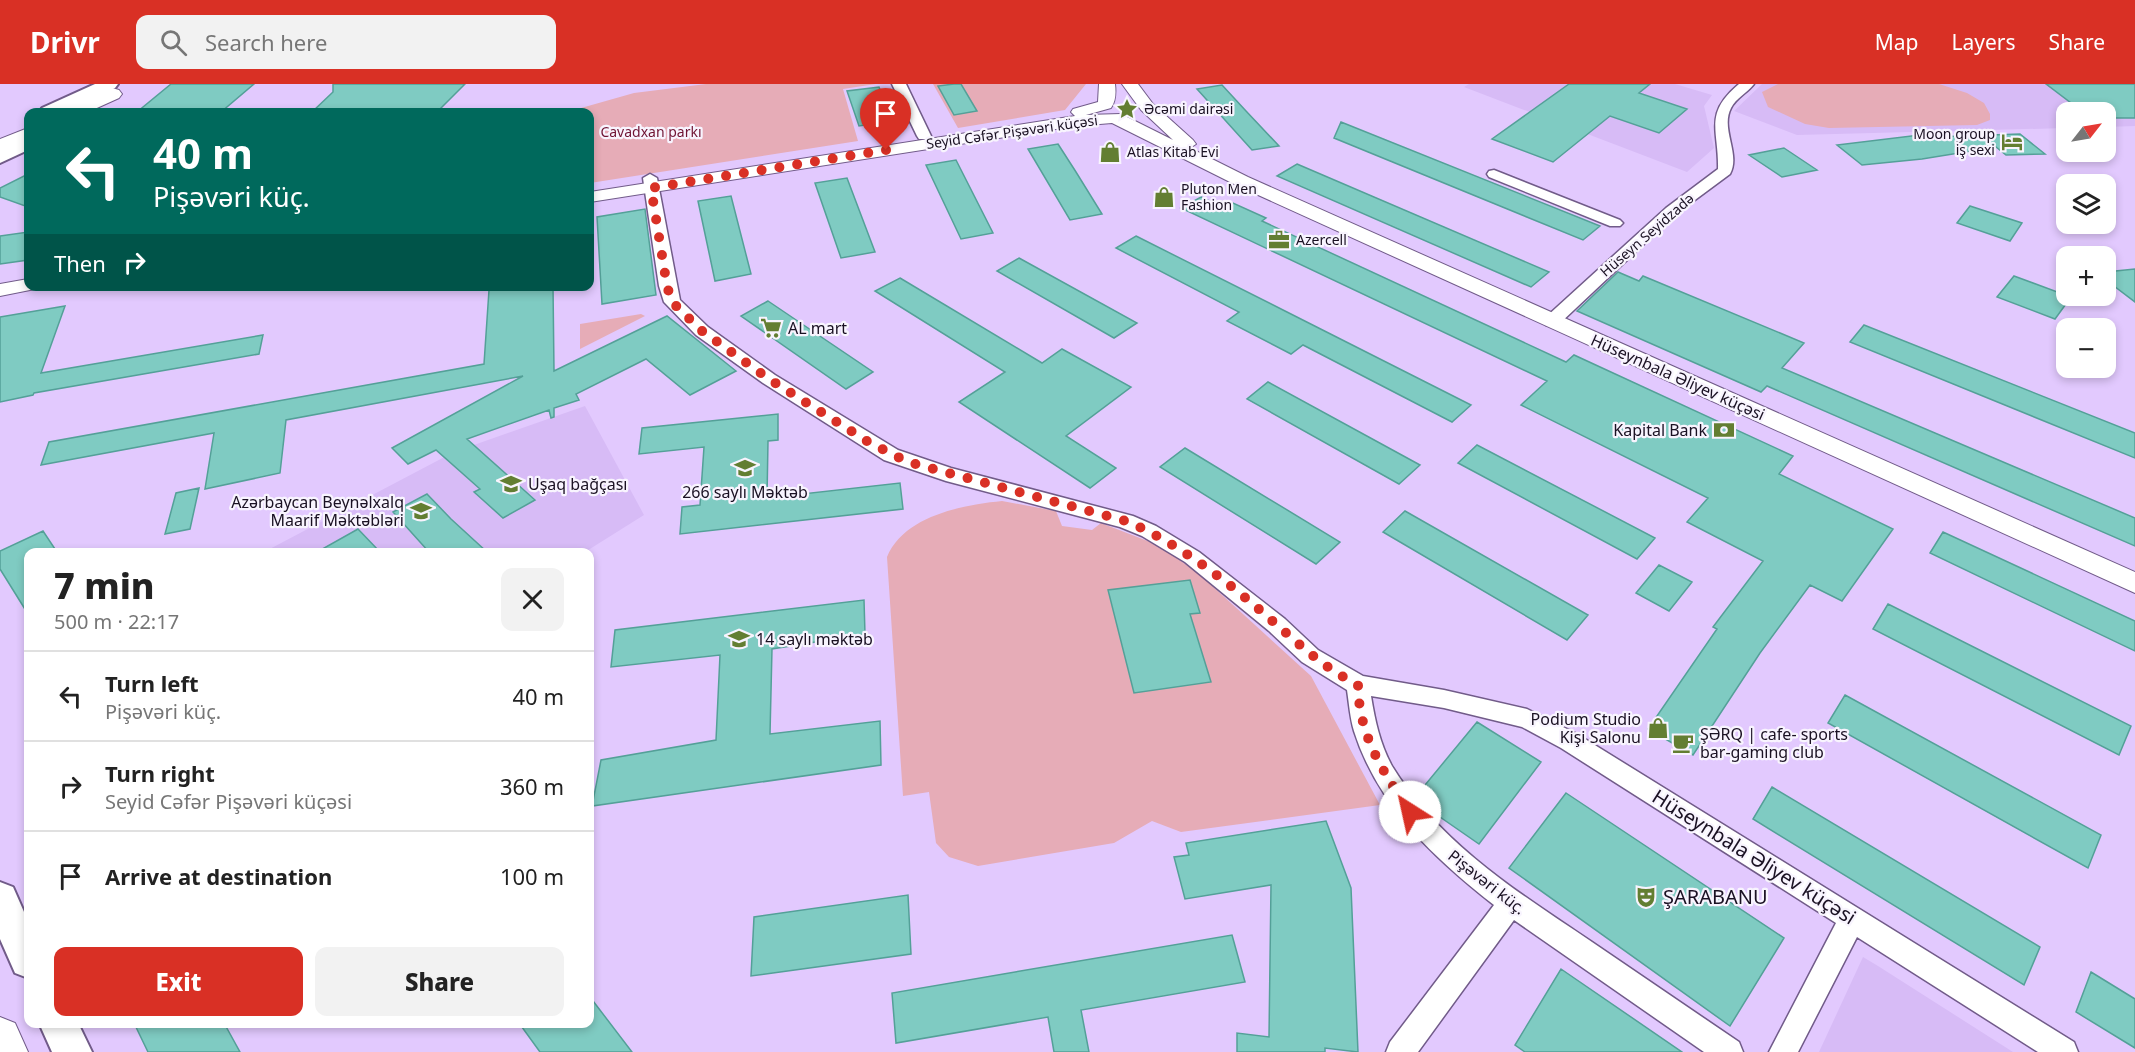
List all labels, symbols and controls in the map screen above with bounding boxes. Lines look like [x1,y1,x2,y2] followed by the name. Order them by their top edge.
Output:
[136,15,556,69] search box
[30,23,100,61] text: Drivr
[157,26,190,59] icon: search
[205,27,327,57] text: Search here
[1875,28,1919,56] text: Map
[1952,28,2016,56] text: Layers
[2049,28,2105,56] text: Share
[860,88,911,150] pin
[869,97,902,130] icon: arrive
[1115,97,1139,121] place icon: Əcəmi dairəsi
[1144,99,1233,118] place label: Əcəmi dairəsi
[2056,102,2116,162] north arrow
[2056,102,2116,378] map controls
[925,110,1099,153] street label: Seyid Cəfər Pişəvəri küçəsi
[600,122,702,141] park label: Cavadxan parkı
[153,124,253,181] text: 40 m
[1913,124,1995,159] place label: Moon group iş sexi
[2000,130,2024,154] hotel icon: Moon group iş sexi
[54,132,132,210] icon: left
[1098,140,1122,164] shop icon: Atlas Kitab Evi
[1127,142,1219,161] place label: Atlas Kitab Evi
[2056,174,2116,234] button: layers
[153,178,310,215] text: Pişəvəri küç.
[1181,179,1257,214] place label: Pluton Men Fashion
[1152,185,1176,209] shop icon: Pluton Men Fashion
[1596,189,1698,281] street label: Hüseyn Seyidzadə
[1267,228,1291,252] office icon: Azercell
[1296,230,1347,249] place label: Azercell
[118,246,151,279] icon: right
[2056,246,2116,306] button: +
[54,248,106,278] text: Then
[759,316,783,340] supermarket icon: AL mart
[788,317,847,339] place label: AL mart
[2056,318,2116,378] button: −
[1587,329,1769,425] street label: Hüseynbala Əliyev küçəsi
[1712,418,1736,442] bank icon: Kapital Bank
[1613,419,1707,441] place label: Kapital Bank
[733,456,757,480] school or university icon: 266 saylı Məktəb
[499,472,523,496] school or university icon: Uşaq bağçası
[528,473,627,495] place label: Uşaq bağçası
[682,481,808,503] place label: 266 saylı Məktəb
[231,491,404,531] place label: Azərbaycan Beynəlxalq Maarif Məktəbləri
[409,499,433,523] school or university icon: Azərbaycan Beynəlxalq Maarif Məktəbləri
[54,561,155,610] text: 7 min
[501,568,564,631] button: close
[54,608,179,635] text: 500 m · 22:17
[727,627,751,651] school or university icon: 14 saylı məktəb
[756,628,873,650] place label: 14 saylı məktəb
[105,668,199,698] text: Turn left
[54,680,87,713] icon: left
[513,681,564,711] text: 40 m
[105,698,221,725] text: Pişəvəri küç.
[1531,708,1641,748] place label: Podium Studio Kişi Salonu
[1646,716,1670,740] shop icon: Podium Studio Kişi Salonu
[1700,723,1848,763] place label: ŞƏRQ | cafe- sports bar-gaming club
[1671,731,1695,755] cafe icon: ŞƏRQ | cafe- sports bar-gaming club
[105,758,215,788] text: Turn right
[54,770,87,803] icon: right
[500,771,564,801] text: 360 m
[1378,780,1442,844] position arrow
[1647,783,1861,930] street label: Hüseynbala Əliyev küçəsi
[105,788,352,815] text: Seyid Cəfər Pişəvəri küçəsi
[1444,845,1530,919] street label: Pişəvəri küç.
[54,860,87,893] icon: arrive
[105,861,332,891] text: Arrive at destination
[500,861,564,891] text: 100 m
[1663,883,1768,910] place label: ŞARABANU
[1634,885,1658,909] theatre icon: ŞARABANU
[54,947,303,1016] button: Exit
[315,947,564,1016] button: Share

